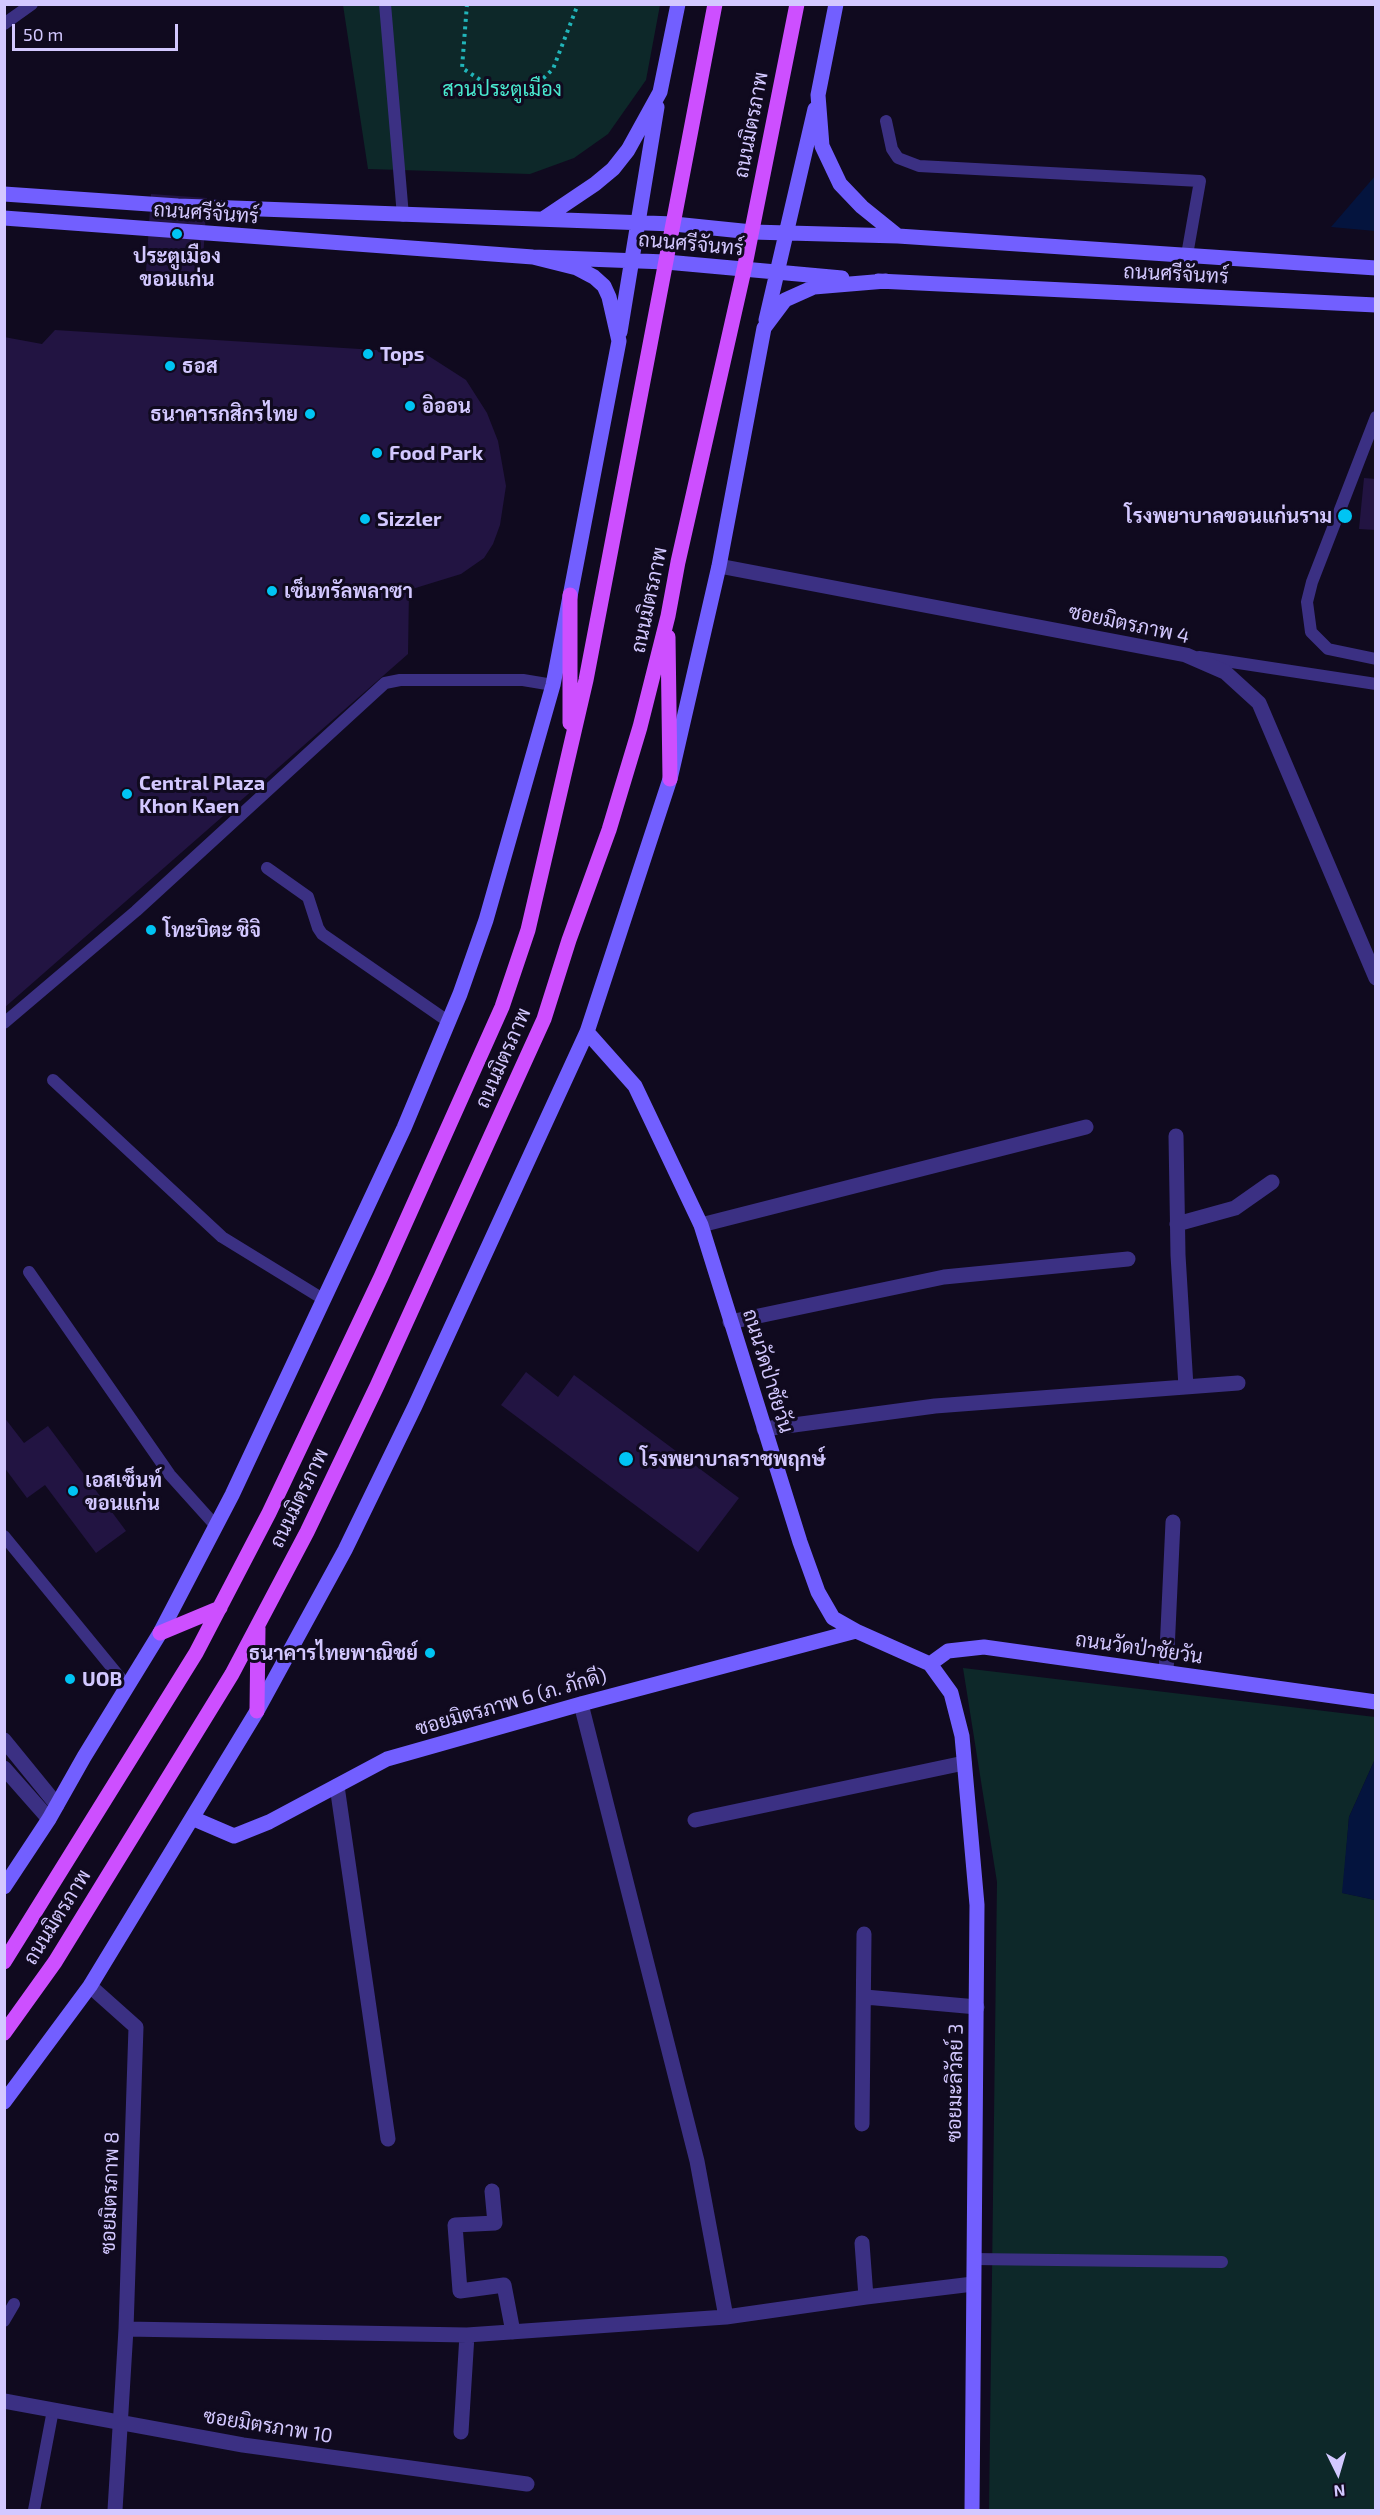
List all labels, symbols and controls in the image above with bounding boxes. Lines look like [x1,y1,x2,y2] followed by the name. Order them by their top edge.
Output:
[15,12,182,50] scale bar
[23,23,63,45] text: 50 m
[729,70,773,180] street label: ถนนมิตรภาพ
[442,77,562,101] park label: สวนประตูเมือง
[153,197,259,229] street label: ถนนศรีจันทร์
[170,227,184,241] marker: ประตูเมือง ขอนแก่น
[637,227,745,261] street label: ถนนศรีจันทร์
[133,244,221,291] place label: ประตูเมือง ขอนแก่น
[1123,259,1229,289] street label: ถนนศรีจันทร์
[380,342,424,366] place label: Tops
[361,347,375,361] marker: Tops
[182,354,218,378] place label: ธอส
[163,359,177,373] marker: ธอส
[422,394,471,418] place label: อิออน
[403,399,417,413] marker: อิออน
[150,402,298,426] place label: ธนาคารกสิกรไทย
[303,407,317,421] marker: ธนาคารกสิกรไทย
[389,441,483,465] place label: Food Park
[370,446,384,460] marker: Food Park
[1125,504,1332,528] place label: โรงพยาบาลขอนแก่นราม
[377,507,442,531] place label: Sizzler
[1336,507,1354,525] marker: โรงพยาบาลขอนแก่นราม
[358,512,372,526] marker: Sizzler
[626,545,672,655] street label: ถนนมิตรภาพ
[284,579,413,603] place label: เซ็นทรัลพลาซา
[265,584,279,598] marker: เซ็นทรัลพลาซา
[1066,599,1192,649] street label: ซอยมิตรภาพ 4
[139,771,265,818] place label: Central Plaza Khon Kaen
[120,787,134,801] marker: Central Plaza Khon Kaen
[163,918,261,942] place label: โทะบิตะ ชิจิ
[144,923,158,937] marker: โทะบิตะ ชิจิ
[470,1004,536,1112] street label: ถนนมิตรภาพ
[738,1306,798,1436] street label: ถนนวัดป่าชัยวัน
[265,1444,333,1552] street label: ถนนมิตรภาพ
[640,1447,826,1471] place label: โรงพยาบาลราชพฤกษ์
[617,1450,635,1468] marker: โรงพยาบาลราชพฤกษ์
[85,1468,162,1515] place label: เอสเซ็นท์ ขอนแก่น
[66,1484,80,1498] marker: เอสเซ็นท์ ขอนแก่น
[1074,1627,1204,1669] street label: ถนนวัดป่าชัยวัน
[249,1641,418,1665] place label: ธนาคารไทยพาณิชย์
[423,1646,437,1660] marker: ธนาคารไทยพาณิชย์
[413,1663,609,1741] street label: ซอยมิตรภาพ 6 (ภ. ภักดี)
[82,1667,122,1691] place label: UOB
[63,1672,77,1686] marker: UOB
[18,1865,96,1969] street label: ถนนมิตรภาพ
[942,2023,968,2143] street label: ซอยมะลิวัลย์ 3
[96,2131,124,2255] street label: ซอยมิตรภาพ 8
[202,2404,334,2448] street label: ซอยมิตรภาพ 10
[1308,2443,1368,2503] north arrow
[1333,2481,1346,2501] text: N

